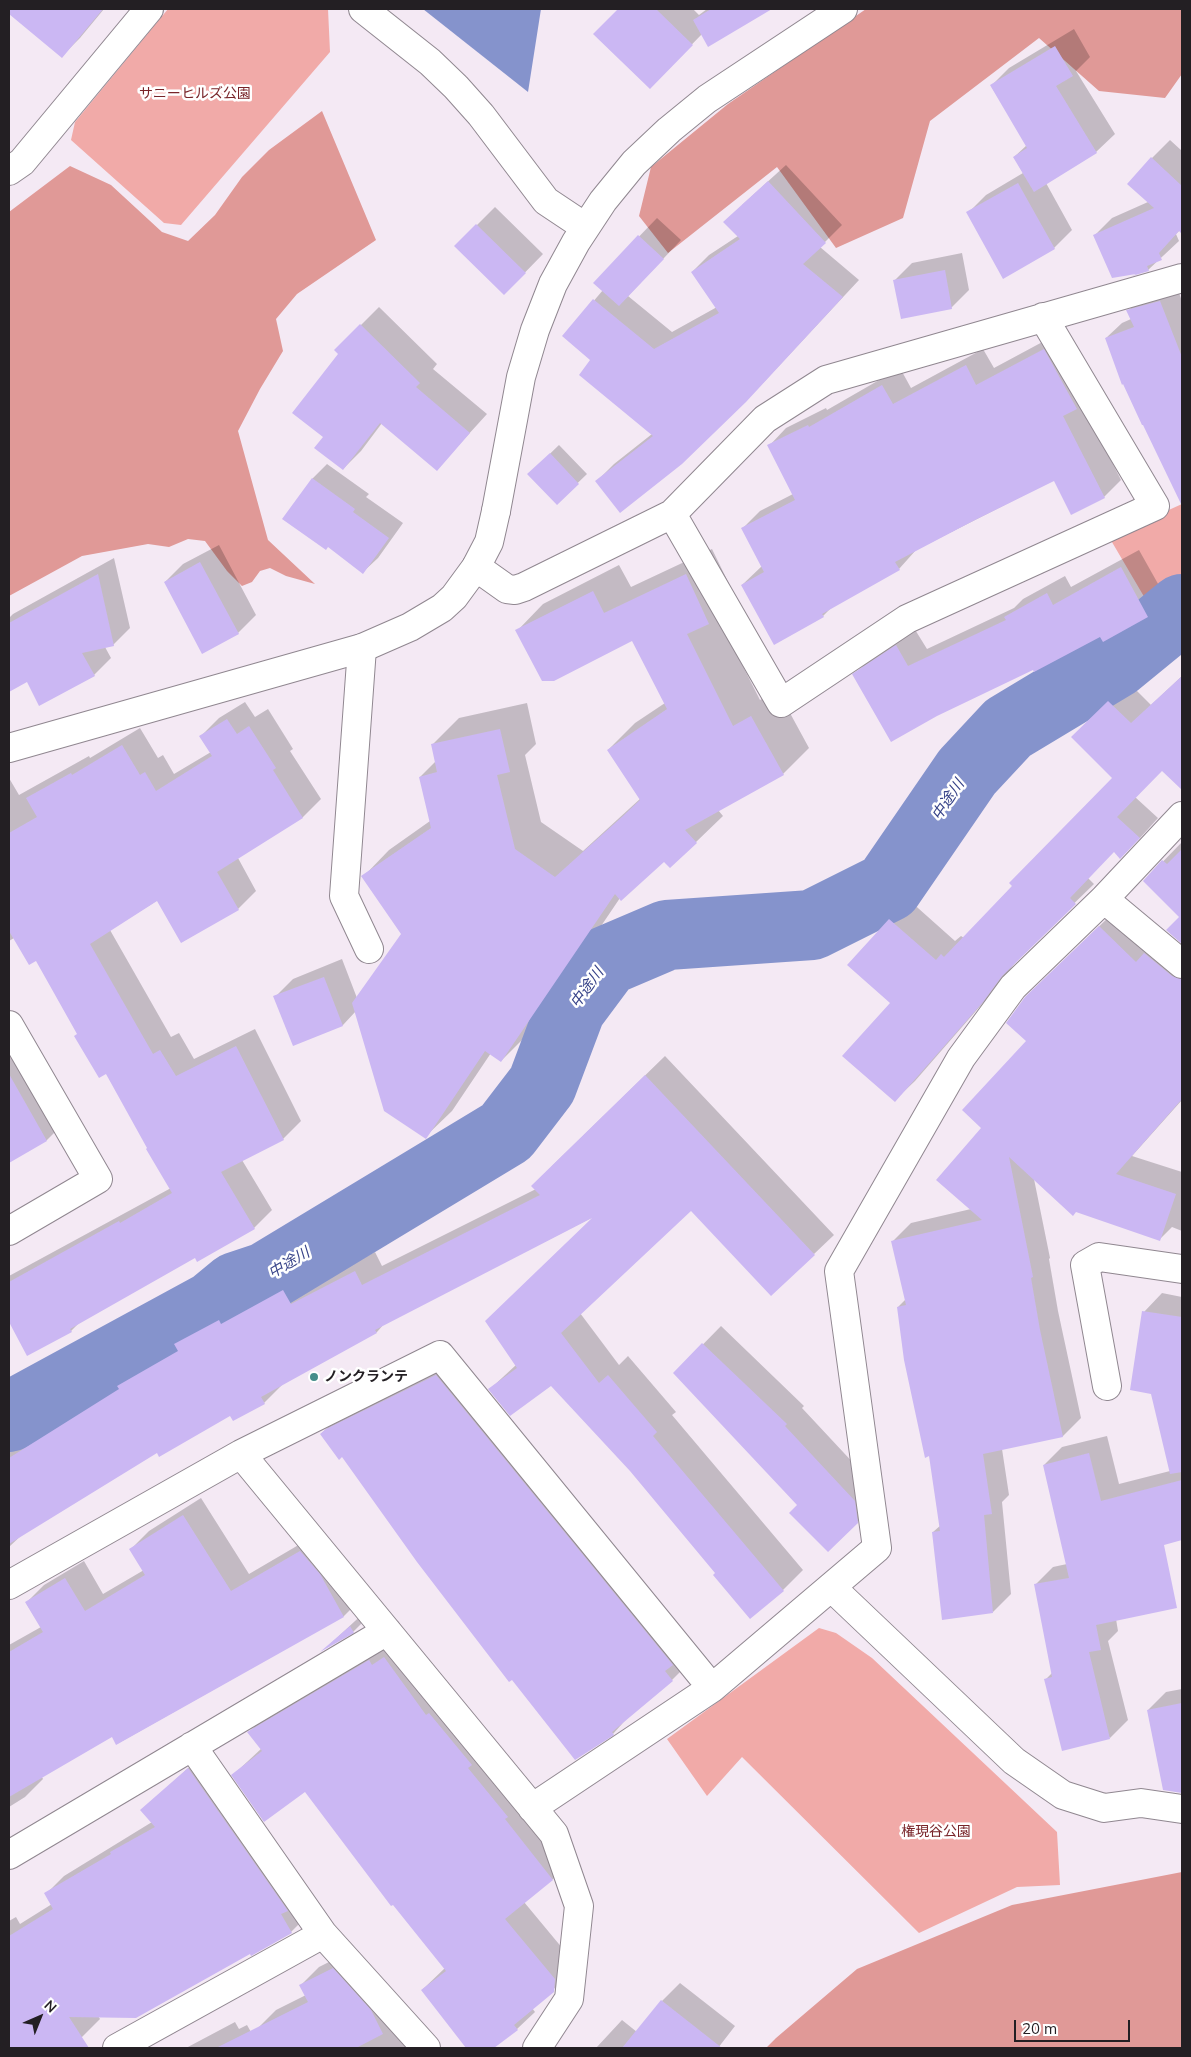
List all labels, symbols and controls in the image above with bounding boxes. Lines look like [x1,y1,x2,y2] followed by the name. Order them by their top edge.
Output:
[139,86,251,102] park label: サニーヒルズ公園
[928,776,968,824] water label: 中途川
[566,965,608,1011] water label: 中途川
[265,1244,313,1282] water label: 中途川
[324,1369,408,1385] place label: ノンクランテ
[308,1371,320,1383] marker: ノンクランテ
[901,1824,971,1840] park label: 権現谷公園
[15,1992,65,2042] north arrow
[40,1996,60,2016] text: N
[1016,2010,1132,2042] scale bar
[1022,2019,1057,2038] text: 20 m

